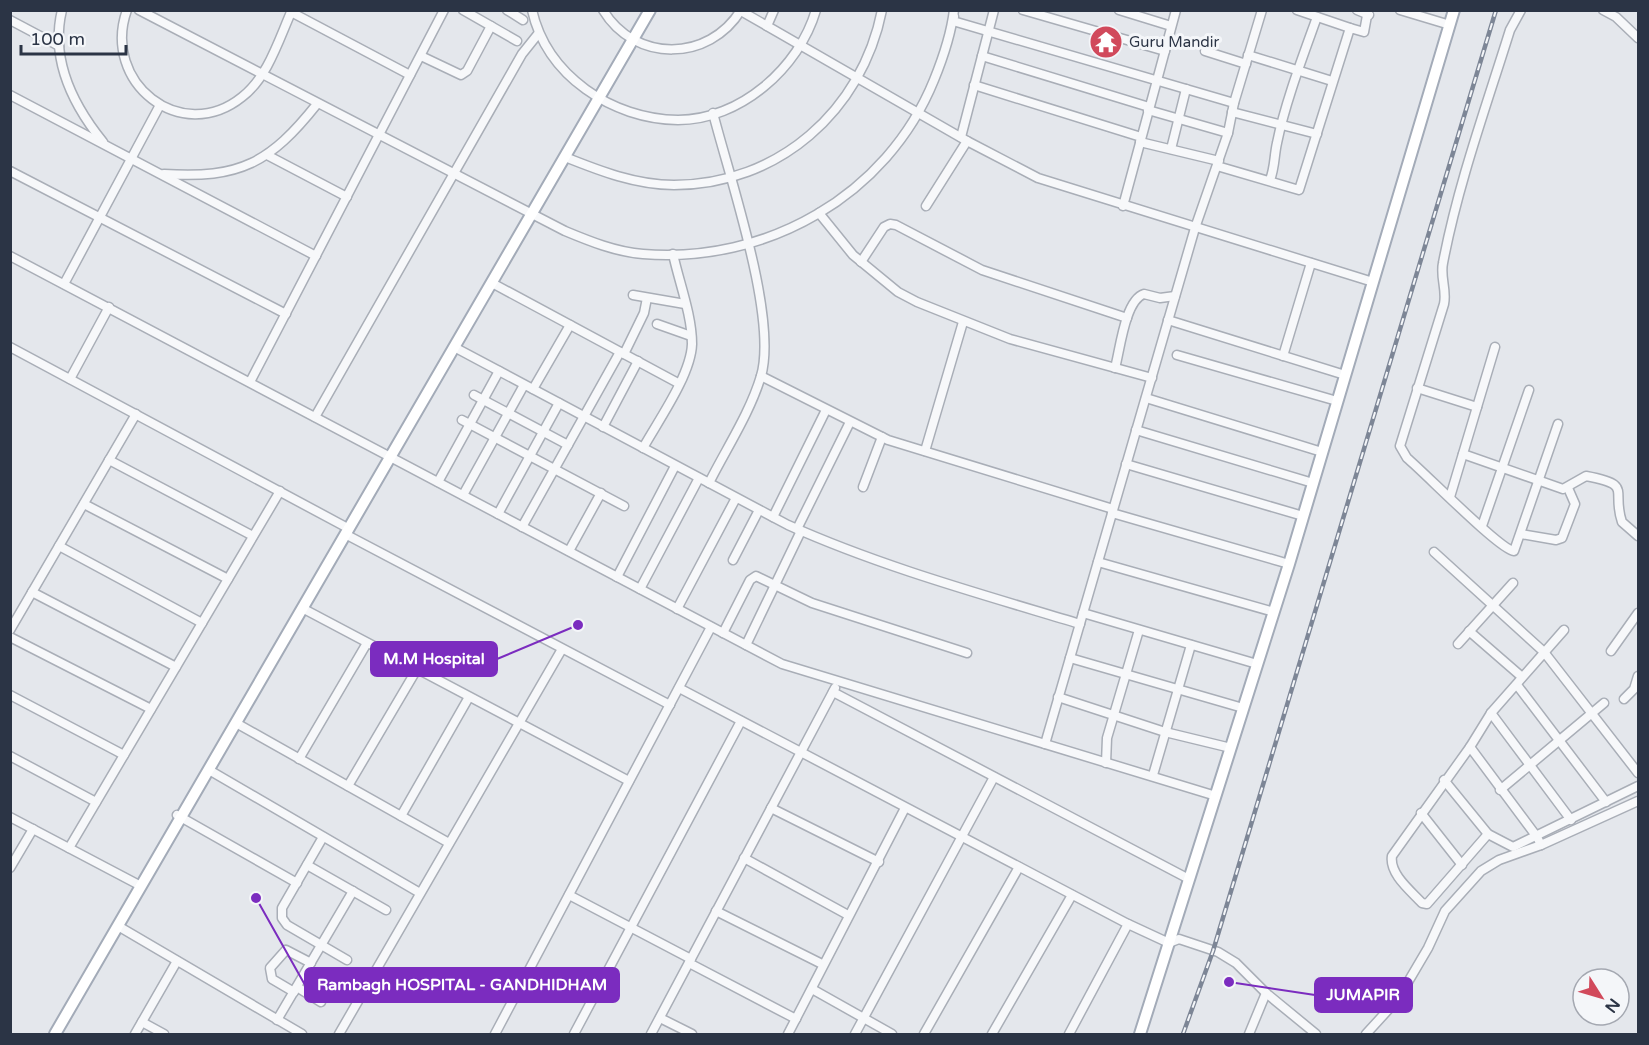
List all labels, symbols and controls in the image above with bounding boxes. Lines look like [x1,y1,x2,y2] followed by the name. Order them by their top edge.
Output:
[21,18,126,56] scale bar
[1088,24,1124,60] temple icon: Guru Mandir
[30,28,85,50] text: 100 m
[1129,33,1220,51] place label: Guru Mandir
[371,642,497,676] callout: M.M Hospital
[383,649,485,669] text: M.M Hospital
[1571,967,1631,1027] north arrow
[305,968,619,1002] callout: Rambagh HOSPITAL - GANDHIDHAM
[317,975,607,995] text: Rambagh HOSPITAL - GANDHIDHAM
[1315,978,1412,1012] callout: JUMAPIR
[1325,985,1400,1005] text: JUMAPIR
[1600,994,1624,1017] text: N

